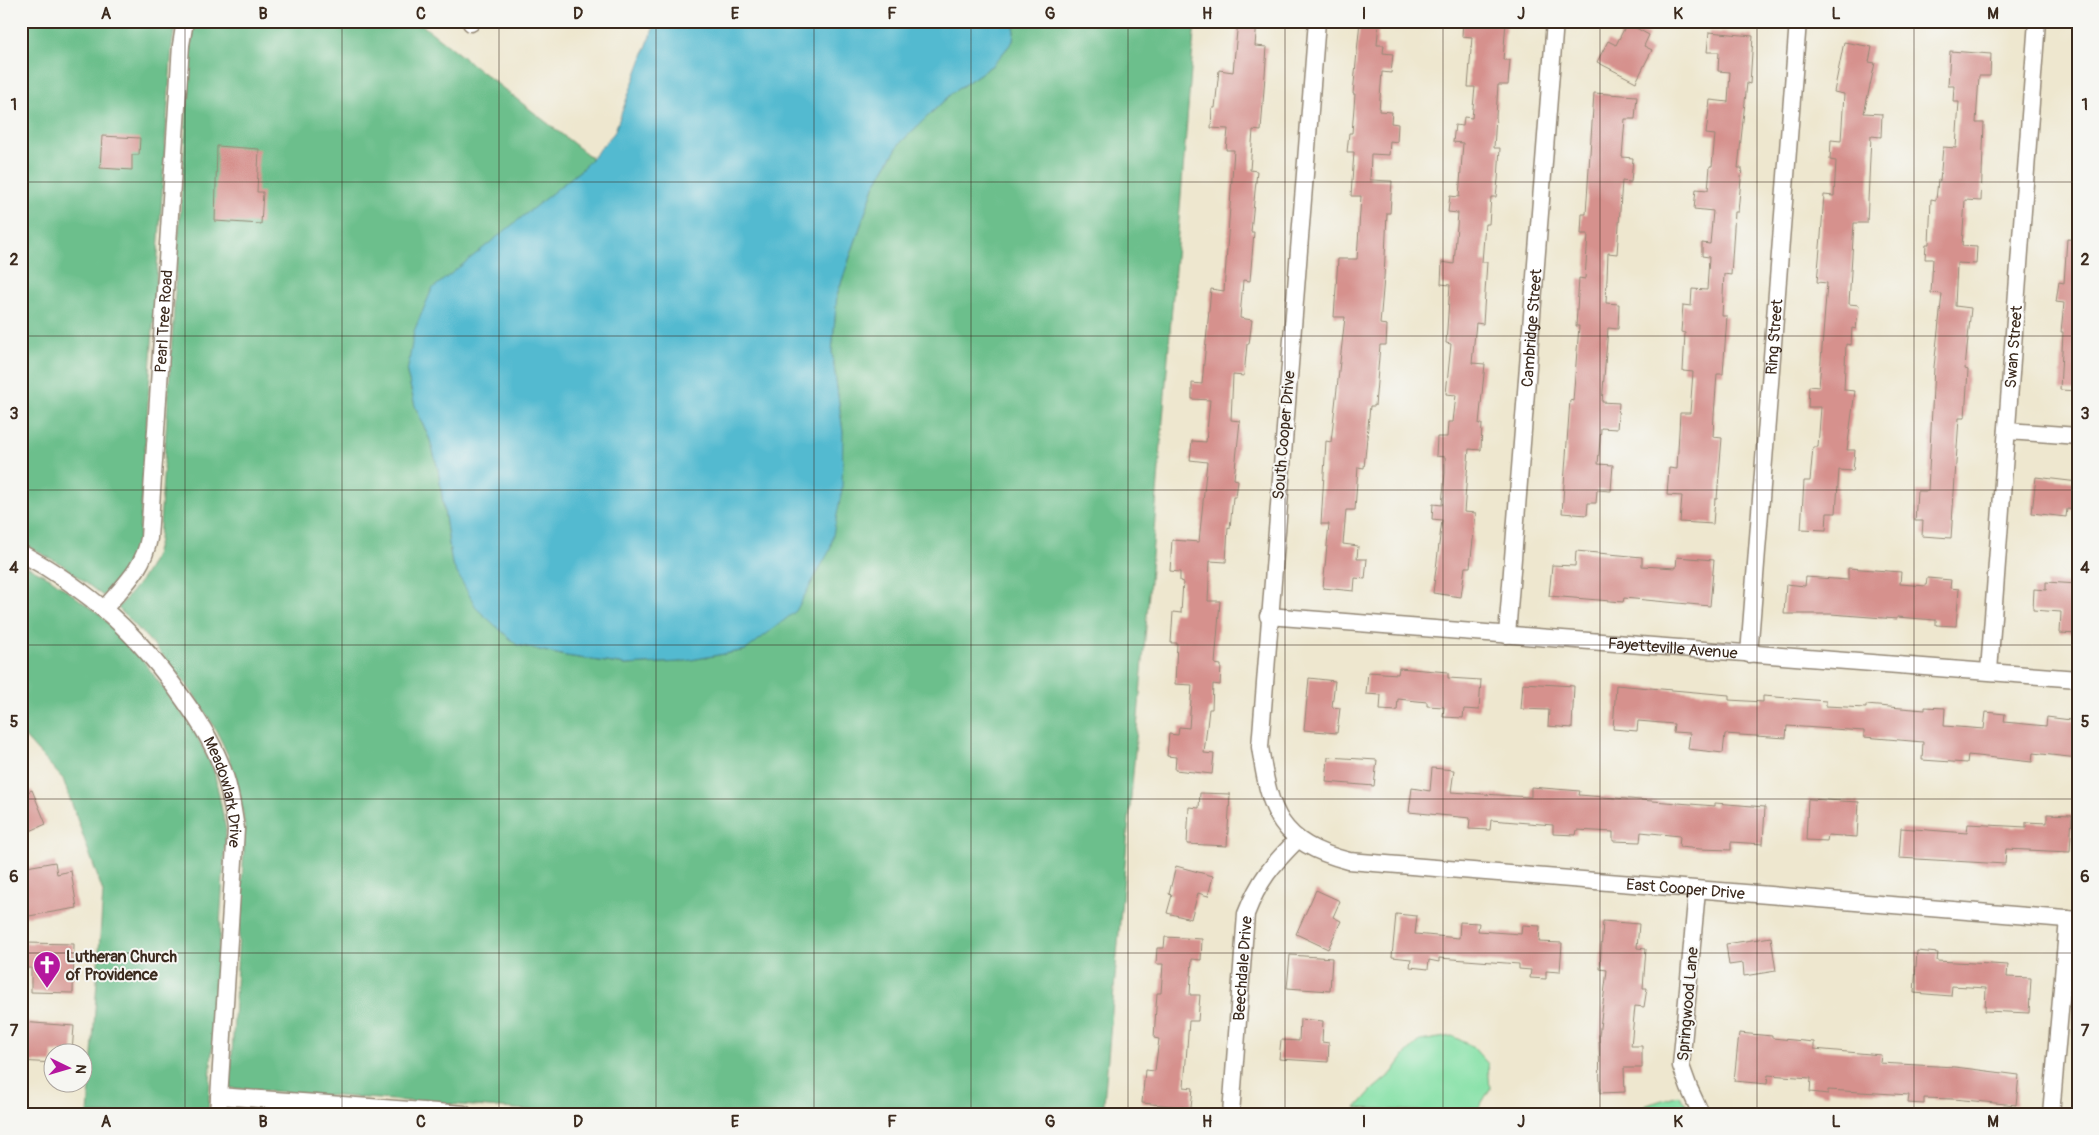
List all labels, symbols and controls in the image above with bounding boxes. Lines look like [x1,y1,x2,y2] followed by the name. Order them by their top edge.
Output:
[101,4,112,24] text: A
[258,4,268,24] text: B
[416,4,426,24] text: C
[573,4,583,24] text: D
[731,4,740,24] text: E
[887,4,897,24] text: F
[1045,4,1056,24] text: G
[1202,4,1212,24] text: H
[1362,4,1366,24] text: I
[1517,4,1525,24] text: J
[1673,4,1683,24] text: K
[1831,4,1841,24] text: L
[1987,4,1999,24] text: M
[11,95,17,115] text: 1
[2082,95,2088,115] text: 1
[10,250,19,270] text: 2
[2081,250,2090,270] text: 2
[1517,268,1547,388] street label: Cambridge Street
[151,269,177,374] street label: Pearl Tree Road
[1762,298,1787,376] street label: Ring Street
[2001,304,2027,389] street label: Swan Street
[1268,370,1300,500] street label: South Cooper Drive
[10,404,19,424] text: 3
[2081,404,2090,424] text: 3
[9,558,19,578] text: 4
[2080,558,2090,578] text: 4
[1607,633,1738,663] street label: Fayetteville Avenue
[10,712,19,732] text: 5
[2081,712,2090,732] text: 5
[199,733,245,849] street label: Meadowlark Drive
[9,867,19,887] text: 6
[2080,867,2090,887] text: 6
[1625,874,1746,904] street label: East Cooper Drive
[1229,915,1257,1022] street label: Beechdale Drive
[1673,946,1703,1062] street label: Springwood Lane
[65,947,177,985] place label: Lutheran Church of Providence
[32,950,62,989] church icon: Lutheran Church of Providence
[10,1021,19,1041] text: 7
[2081,1021,2090,1041] text: 7
[42,1042,92,1092] north arrow
[72,1064,89,1075] text: N
[101,1112,112,1132] text: A
[258,1112,268,1132] text: B
[416,1112,426,1132] text: C
[573,1112,583,1132] text: D
[731,1112,740,1132] text: E
[887,1112,897,1132] text: F
[1045,1112,1056,1132] text: G
[1202,1112,1212,1132] text: H
[1362,1112,1366,1132] text: I
[1517,1112,1525,1132] text: J
[1673,1112,1683,1132] text: K
[1831,1112,1841,1132] text: L
[1987,1112,1999,1132] text: M

